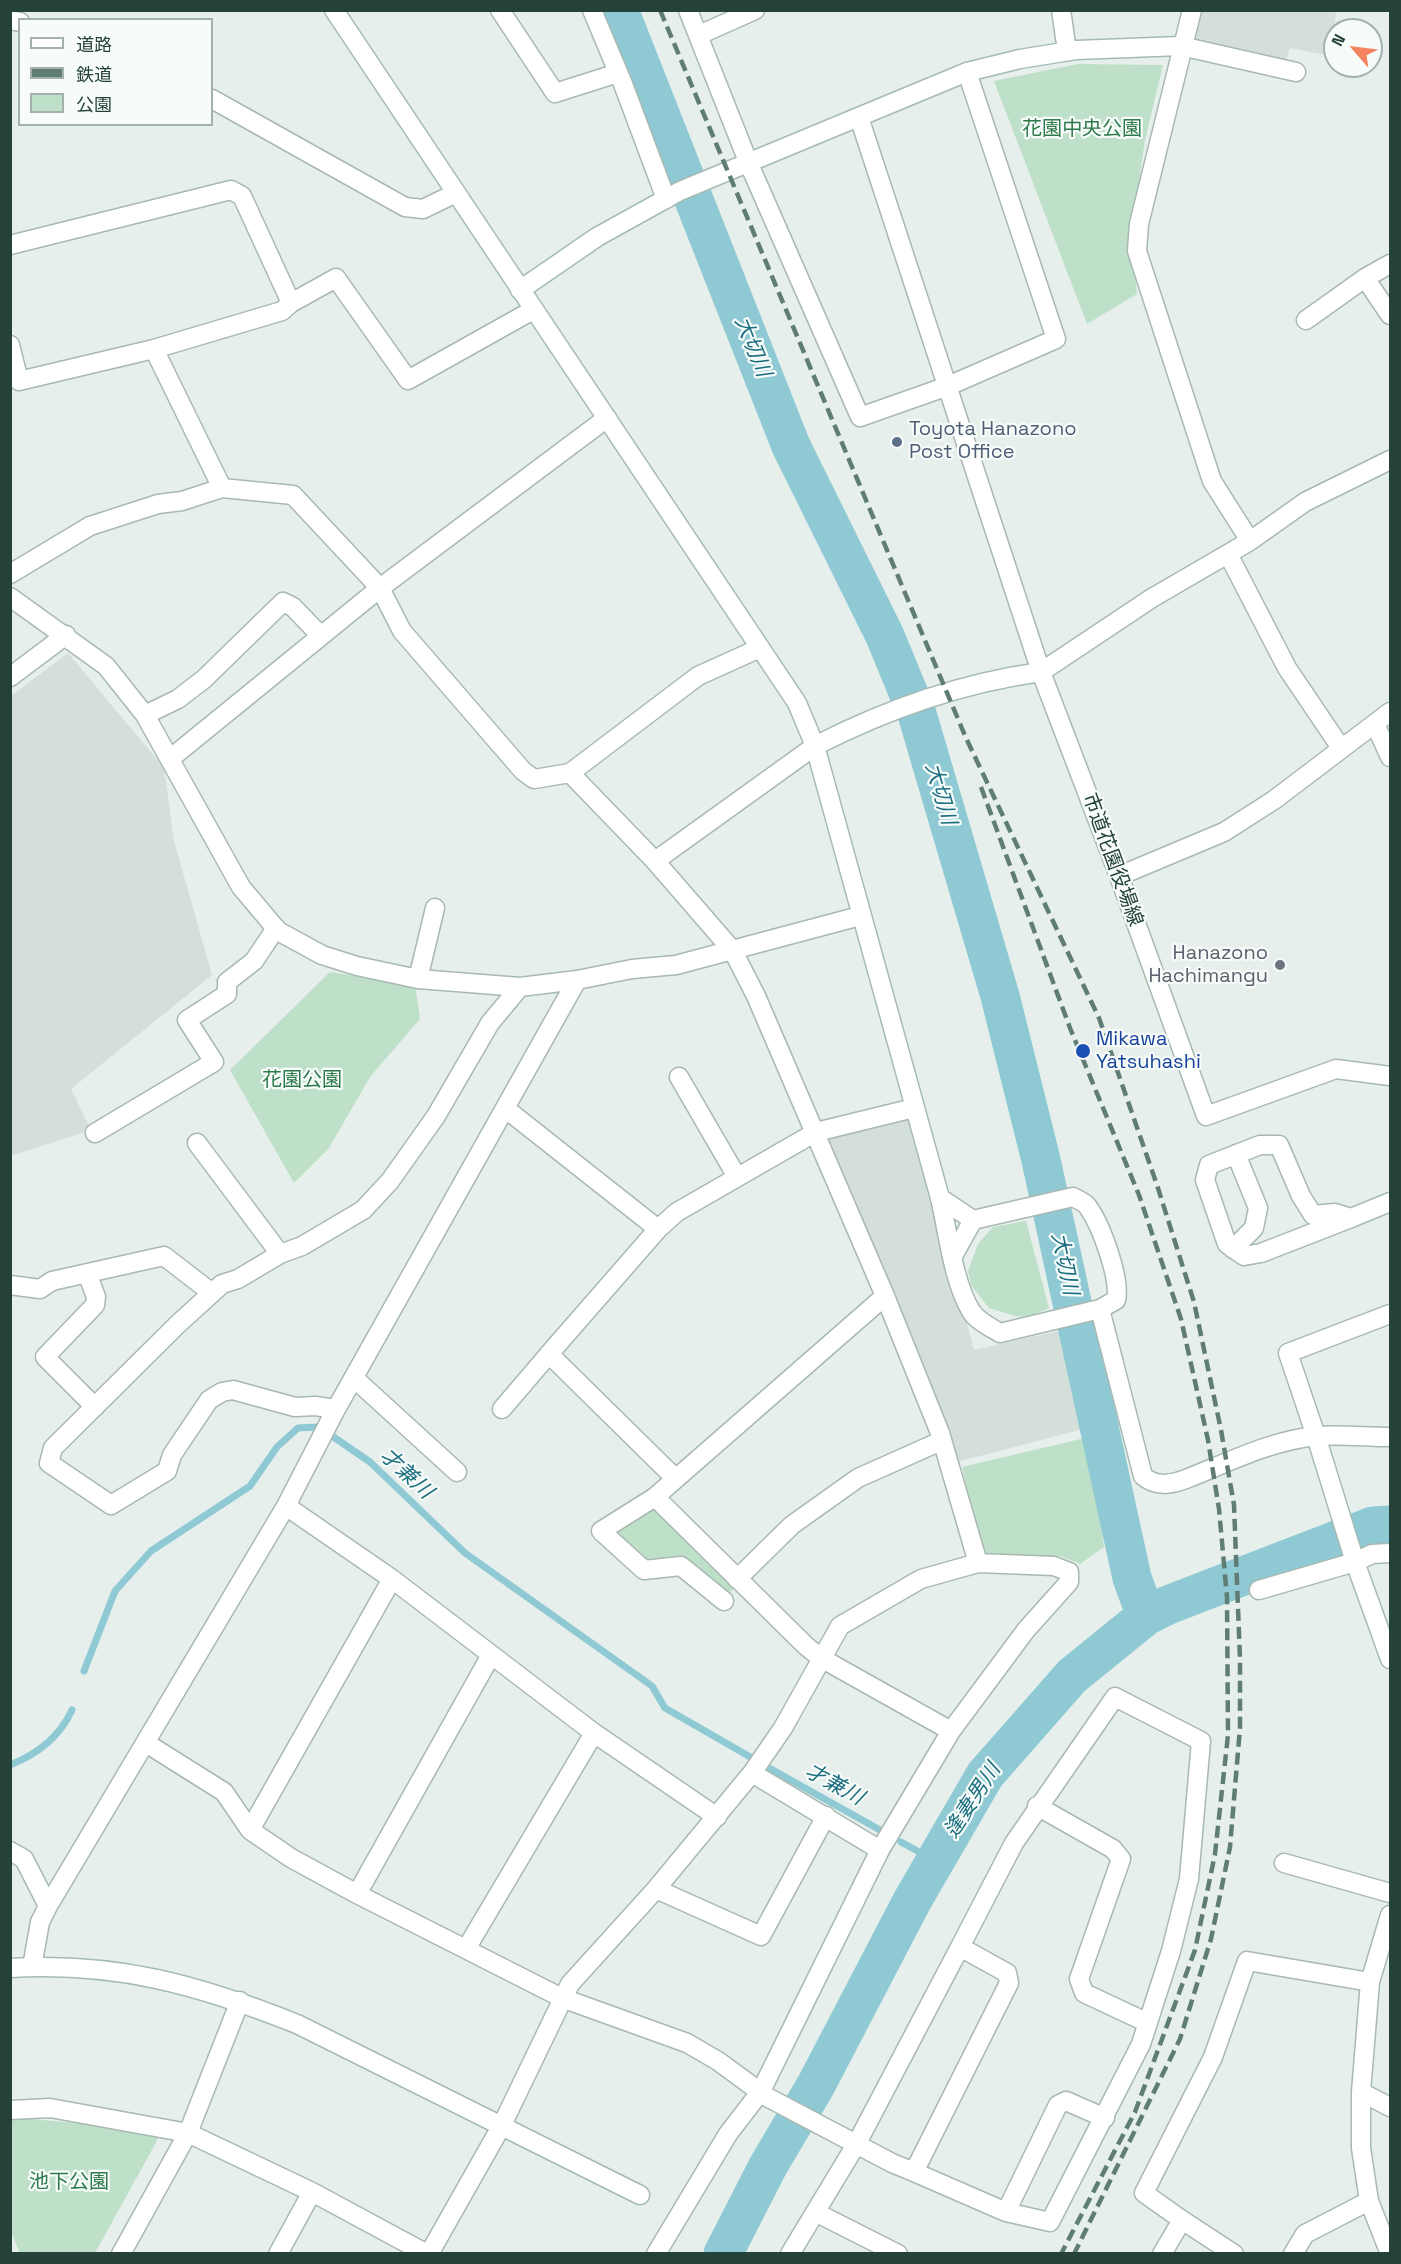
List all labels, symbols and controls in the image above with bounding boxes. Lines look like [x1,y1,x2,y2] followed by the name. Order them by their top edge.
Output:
[18,18,213,126] legend
[1323,18,1383,78] north arrow
[1327,31,1350,50] text: N
[76,33,112,56] text: 道路
[76,63,112,86] text: 鉄道
[76,93,112,116] text: 公園
[1022,118,1142,142] park label: 花園中央公園
[729,313,775,381] water label: 大切川
[909,418,1076,465] place label: Toyota Hanazono Post Office
[890,435,904,449] marker: Toyota Hanazono Post Office
[919,760,961,828] water label: 大切川
[1077,790,1147,930] street label: 市道花園役場線
[1148,942,1268,989] place label: Hanazono Hachimangu
[1273,958,1287,972] marker: Hanazono Hachimangu
[1096,1028,1201,1075] place label: Mikawa Yatsuhashi
[1074,1042,1092,1060] marker: Mikawa Yatsuhashi
[262,1069,342,1093] park label: 花園公園
[1045,1231,1083,1297] water label: 大切川
[374,1443,438,1505] water label: 才兼川
[800,1759,868,1811] water label: 才兼川
[940,1759,1006,1843] water label: 逢妻男川
[29,2171,109,2195] park label: 池下公園

